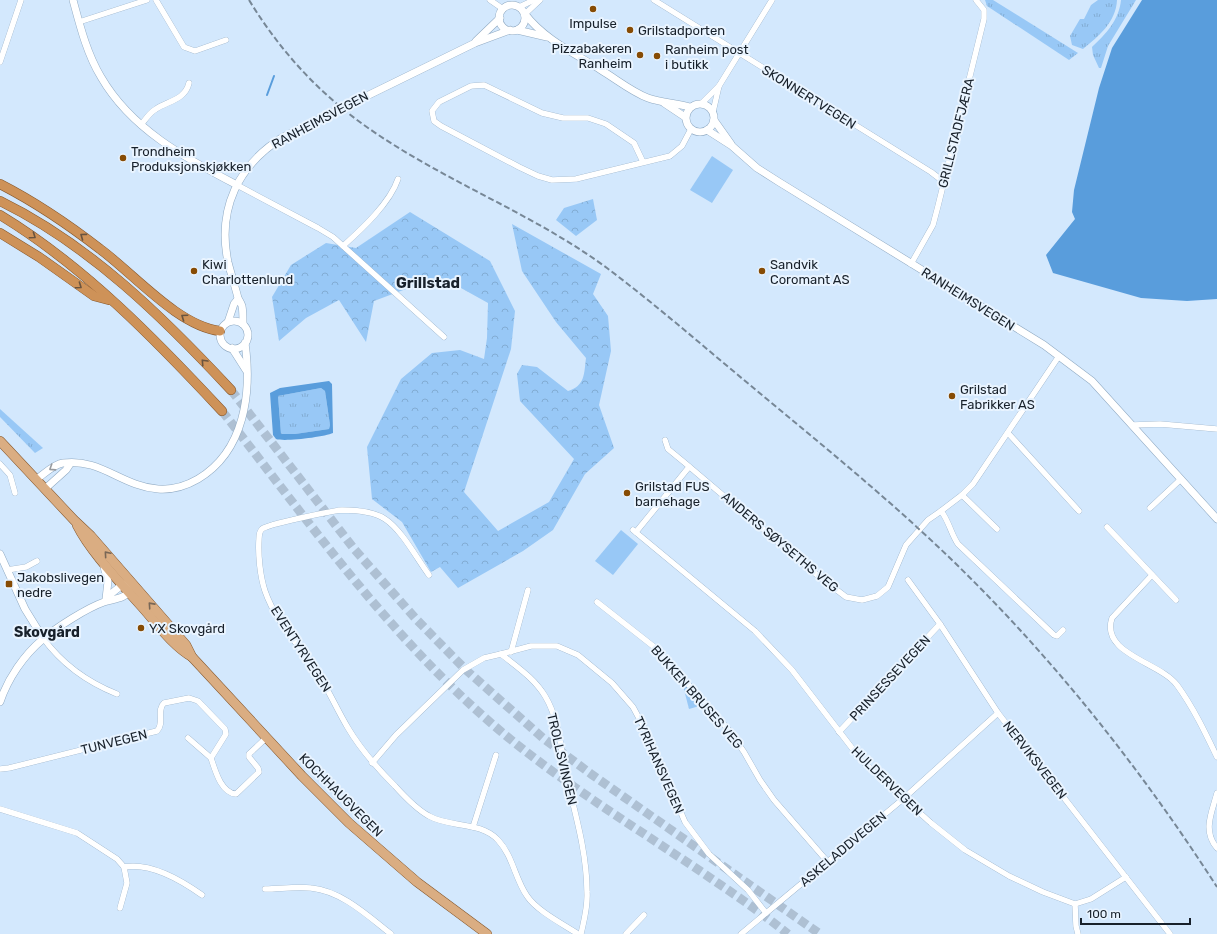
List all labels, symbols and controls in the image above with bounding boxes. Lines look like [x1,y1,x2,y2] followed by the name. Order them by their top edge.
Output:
[588,4,598,14] marker: Impulse
[569,16,617,31] place label: Impulse
[638,23,725,38] place label: Grilstadporten
[625,25,635,35] marker: Grilstadporten
[552,41,632,71] place label: Pizzabakeren Ranheim
[665,42,749,72] place label: Ranheim post i butikk
[635,50,645,60] marker: Pizzabakeren Ranheim
[652,51,662,61] marker: Ranheim post i butikk
[759,62,859,132] street label: SKONNERTVEGEN
[935,76,977,190] street label: GRILLSTADFJÆRA
[269,88,371,152] street label: RANHEIMSVEGEN
[131,144,251,174] place label: Trondheim Produksjonskjøkken
[118,153,128,163] marker: Trondheim Produksjonskjøkken
[29,231,36,239] one-way arrow
[80,234,87,241] one-way arrow
[202,257,293,287] place label: Kiwi Charlottenlund
[770,257,850,287] place label: Sandvik Coromant AS
[919,264,1017,334] street label: RANHEIMSVEGEN
[189,266,199,276] marker: Kiwi Charlottenlund
[757,266,767,276] marker: Sandvik Coromant AS
[396,274,460,292] district label: Grillstad
[75,281,82,288] one-way arrow
[181,314,188,322] one-way arrow
[201,359,209,367] one-way arrow
[960,382,1035,412] place label: Grilstad Fabrikker AS
[947,391,957,401] marker: Grilstad Fabrikker AS
[50,464,57,471] one-way arrow
[635,479,710,510] place label: Grilstad FUS barnehage
[622,488,632,498] marker: Grilstad FUS barnehage
[719,489,842,595] street label: ANDERS SØYSETHS VEG
[105,551,112,558] one-way arrow
[17,570,104,600] place label: Jakobslivegen nedre
[4,579,14,589] marker: Jakobslivegen nedre
[148,602,155,610] one-way arrow
[268,603,334,695] street label: EVENTYRVEGEN
[149,621,225,637] place label: YX Skovgård
[136,623,146,633] marker: YX Skovgård
[14,624,80,641] district label: Skovgård
[847,632,933,724] street label: PRINSESSEVEGEN
[648,642,746,752] street label: BUKKEN BRUSES VEG
[544,711,580,807] street label: TROLLSVINGEN
[631,714,687,816] street label: TYRIHANSVEGEN
[1000,718,1070,802] street label: NERVIKSVEGEN
[79,727,149,757] street label: TUNVEGEN
[848,743,926,819] street label: HULDERVEGEN
[296,750,386,840] street label: KOCHHAUGVEGEN
[797,809,889,889] street label: ASKELADDVEGEN
[1081,900,1190,926] scale bar
[1087,907,1121,921] text: 100 m

